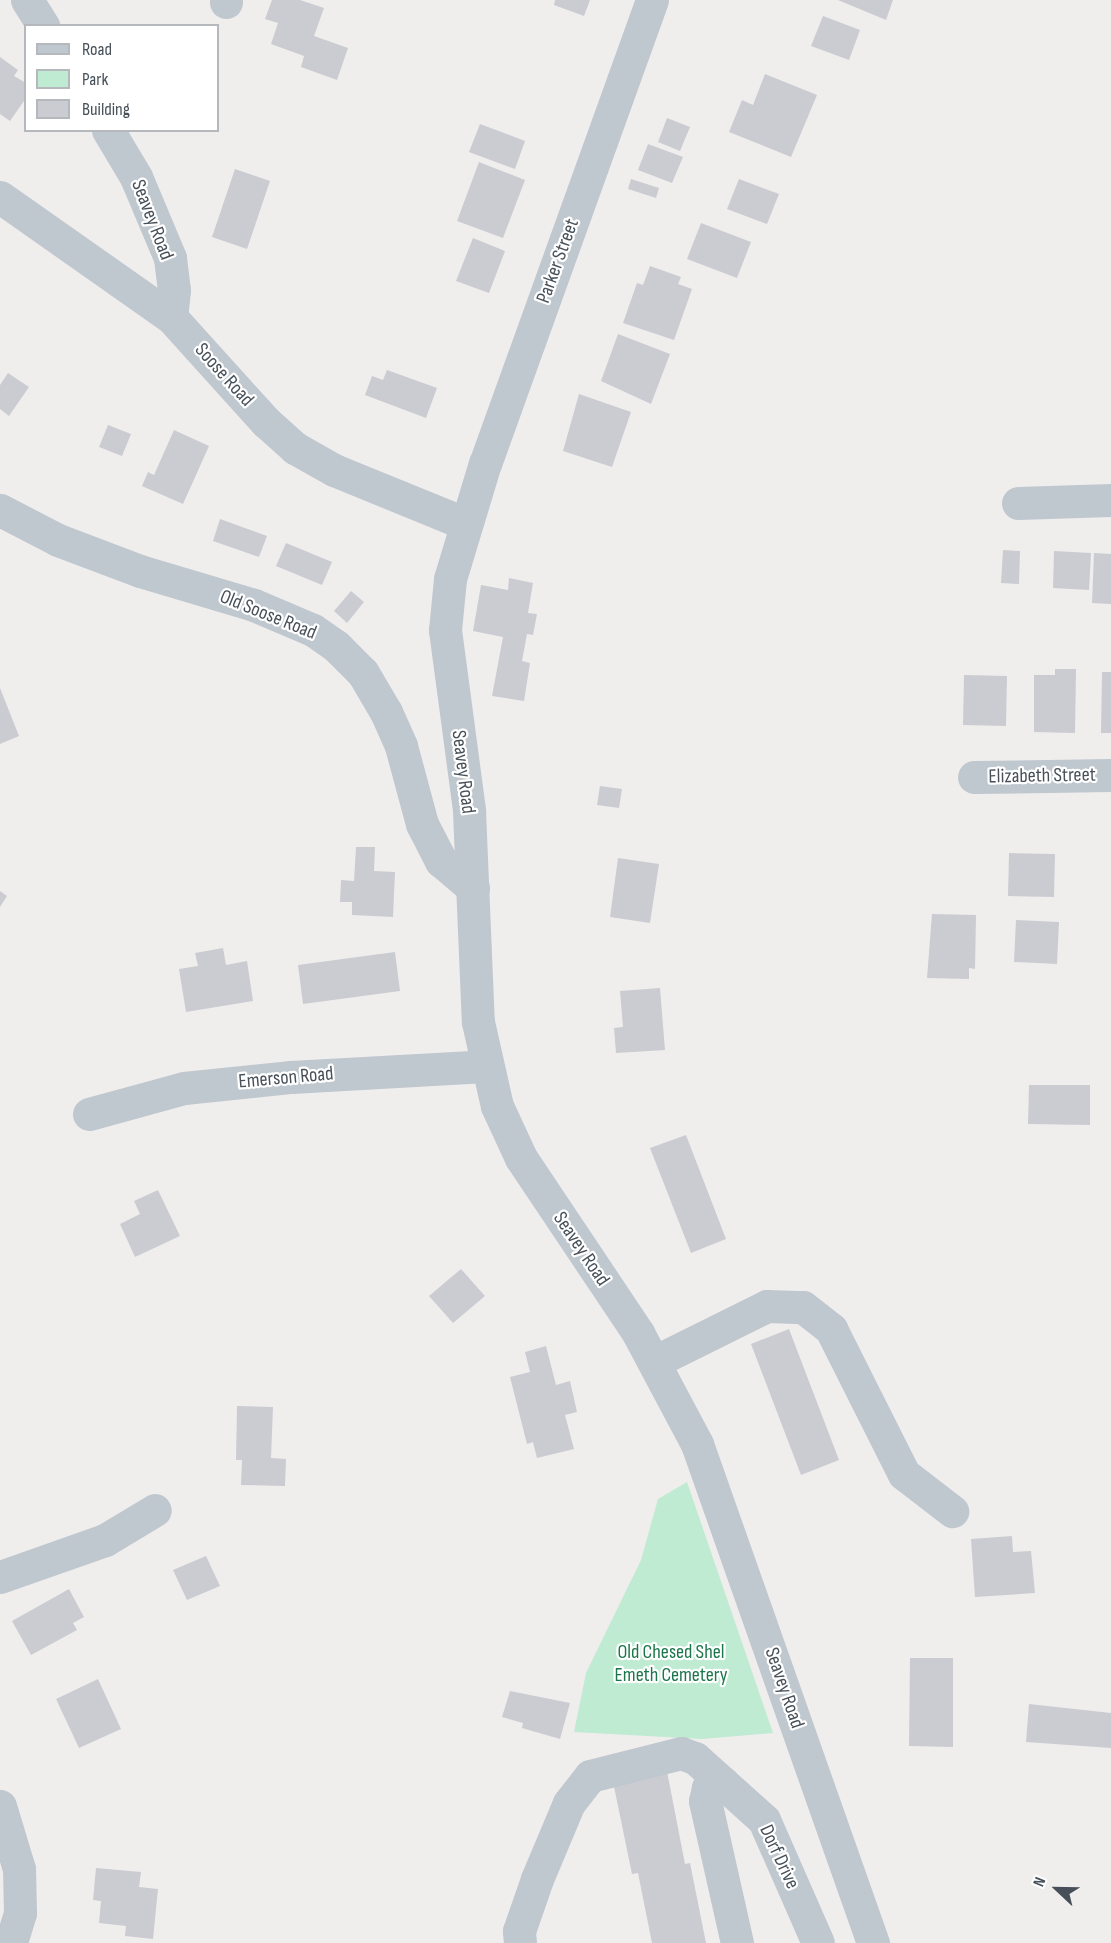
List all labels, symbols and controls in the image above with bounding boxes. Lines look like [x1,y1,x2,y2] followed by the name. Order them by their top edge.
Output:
[24,24,219,132] legend
[82,39,112,60] text: Road
[82,69,108,90] text: Park
[82,99,130,120] text: Building
[126,177,178,263] street label: Seavey Road
[532,216,584,306] street label: Parker Street
[189,338,259,412] street label: Soose Road
[216,585,320,645] street label: Old Soose Road
[446,729,480,815] street label: Seavey Road
[988,763,1096,789] street label: Elizabeth Street
[238,1062,334,1094] street label: Emerson Road
[548,1208,614,1290] street label: Seavey Road
[615,1640,727,1687] park label: Old Chesed Shel Emeth Cemetery
[759,1644,809,1732] street label: Seavey Road
[754,1821,804,1893] street label: Dorf Drive
[1027,1859,1087,1919] north arrow
[1029,1875,1050,1890] text: N

